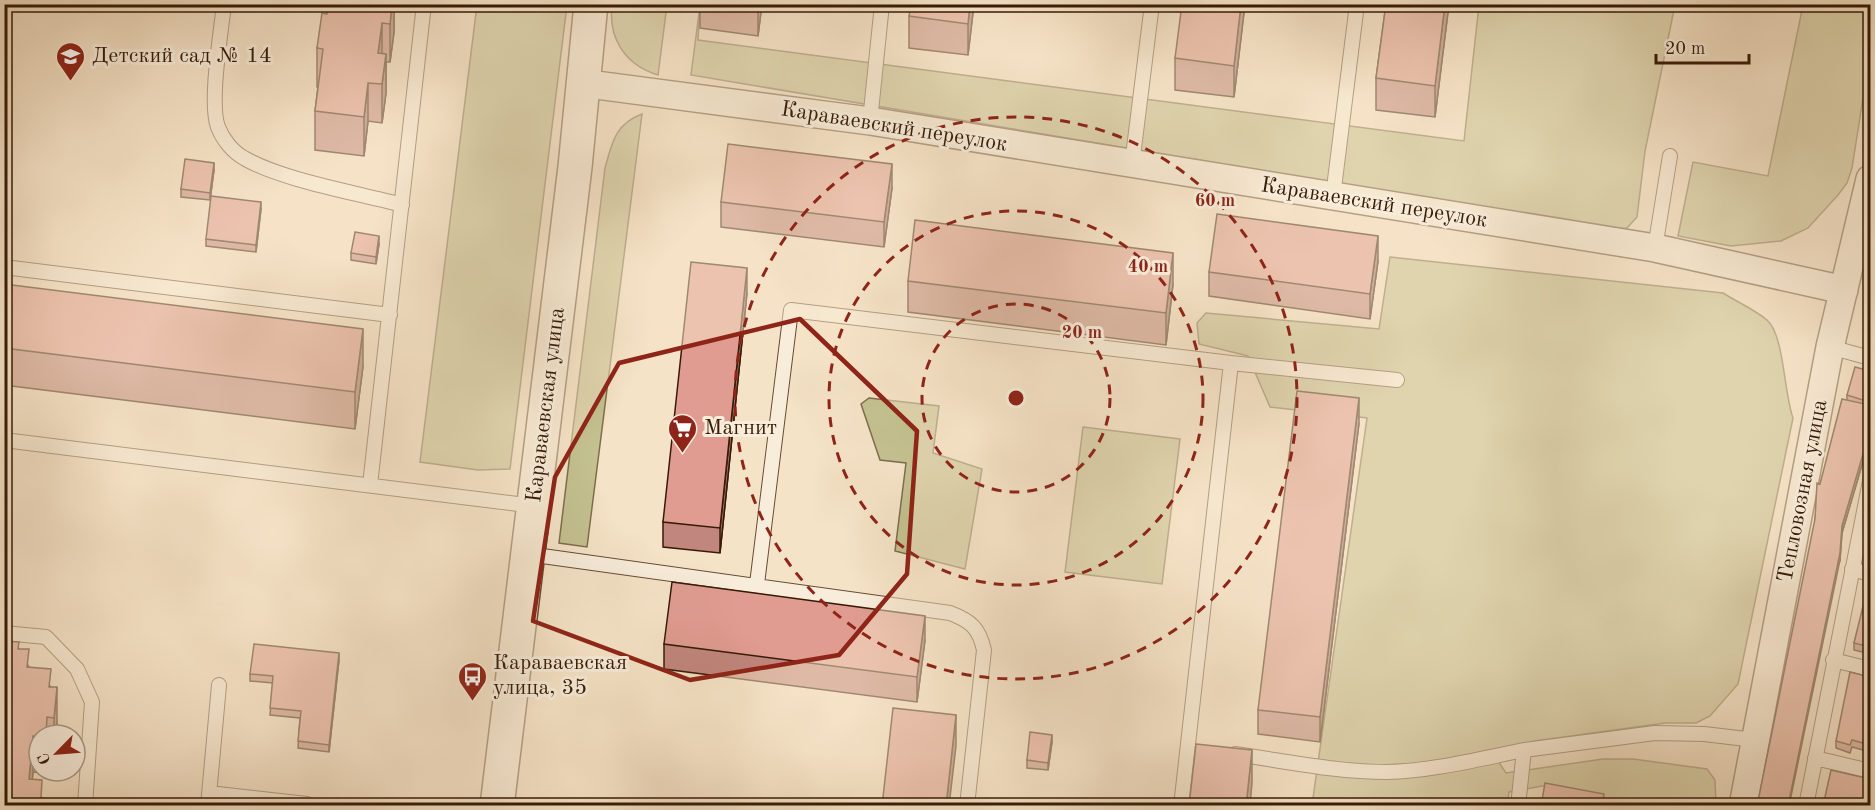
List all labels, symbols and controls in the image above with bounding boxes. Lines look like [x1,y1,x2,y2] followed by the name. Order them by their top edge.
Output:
[1656,27,1749,65] scale bar
[55,40,87,82] school or university icon: Детский сад № 14
[1665,40,1705,58] text: 20 m
[92,45,272,67] place label: Детский сад № 14
[779,98,1009,156] street label: Караваевский переулок
[1259,174,1489,232] street label: Караваевский переулок
[1195,192,1235,210] text: 60 m
[1128,258,1168,276] text: 40 m
[523,306,569,504] street label: Караваевская улица
[1062,324,1102,342] text: 20 m
[1006,388,1026,408] centre of rings
[1774,397,1832,584] street label: Тепловозная улица
[667,412,699,454] supermarket icon: Магнит
[704,417,777,439] place label: Магнит
[493,652,627,699] place label: Караваевская улица, 35
[456,660,488,702] bus stop icon: Караваевская улица, 35
[27,723,87,783] north arrow
[36,750,55,767] text: С

